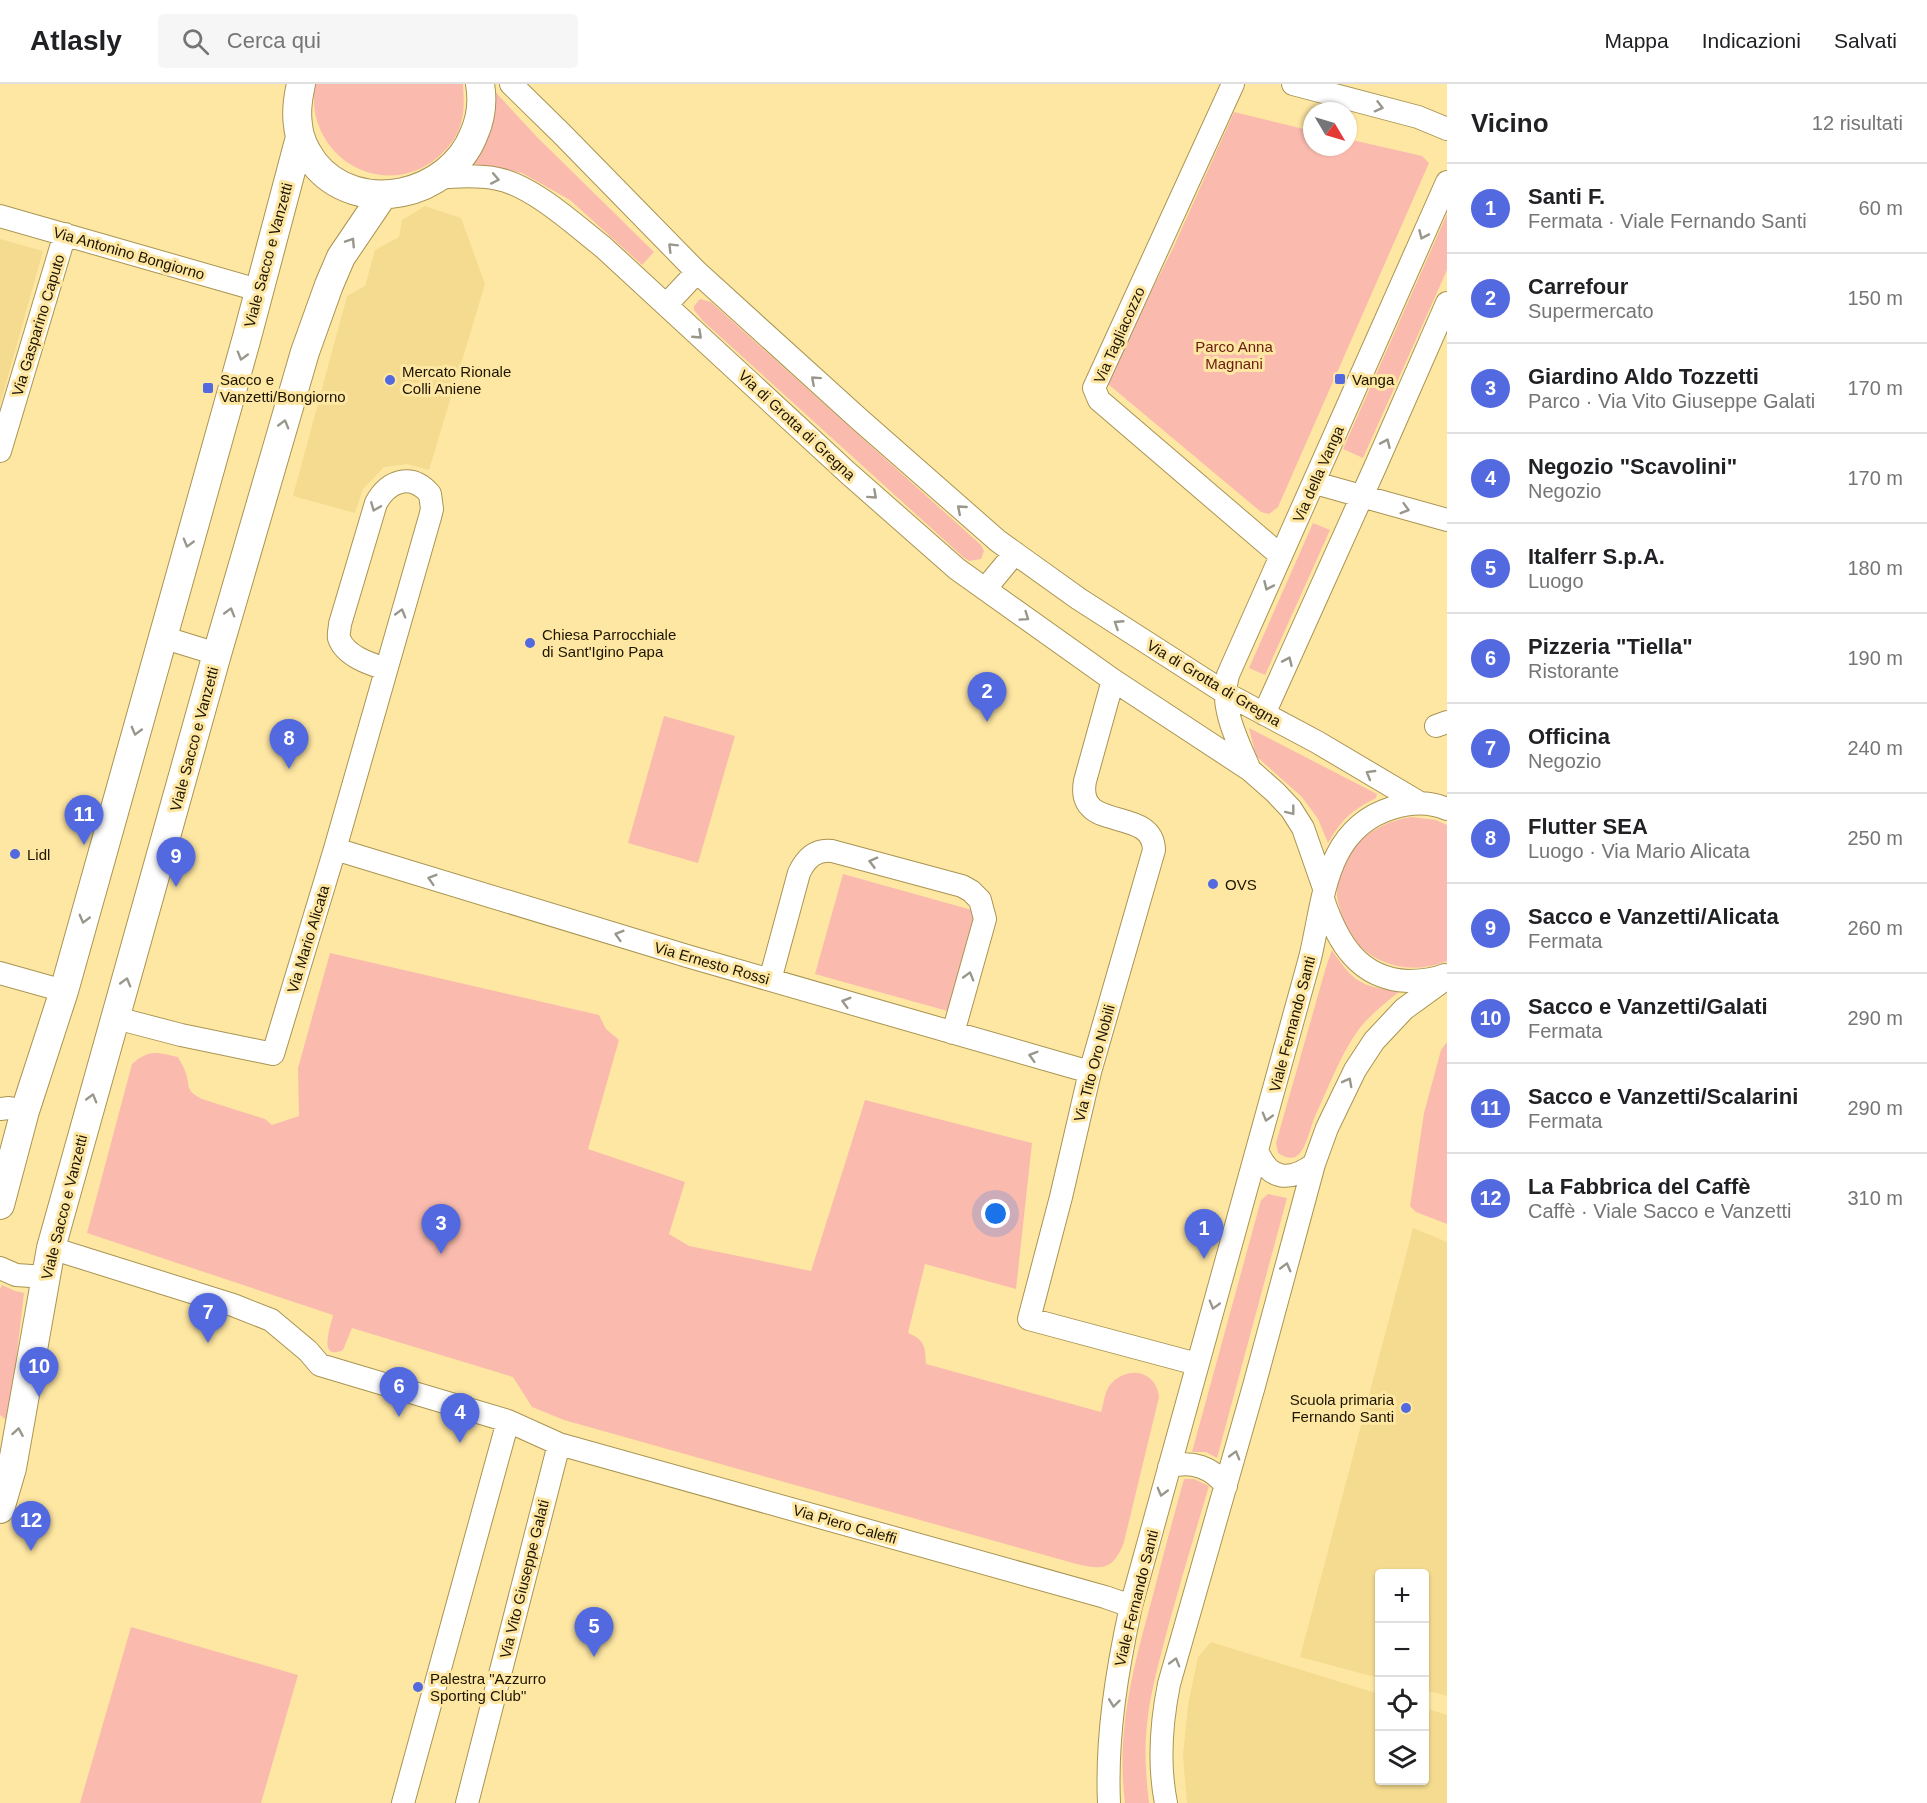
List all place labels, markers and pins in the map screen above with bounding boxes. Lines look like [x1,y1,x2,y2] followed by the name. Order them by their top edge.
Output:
[402,363,511,397] place label: Mercato Rionale Colli Aniene
[220,371,346,405] place label: Sacco e Vanzetti/Bongiorno
[1352,371,1395,388] place label: Vanga
[1333,372,1347,386] marker: Vanga
[383,373,397,387] marker: Mercato Rionale Colli Aniene
[201,381,215,395] marker: Sacco e Vanzetti/Bongiorno
[542,626,676,660] place label: Chiesa Parrocchiale di Sant'Igino Papa
[523,636,537,650] marker: Chiesa Parrocchiale di Sant'Igino Papa
[968,672,1006,722] pin: 2
[270,720,308,769] pin: 8
[64,796,104,845] pin: 11
[156,838,195,887] pin: 9
[27,846,50,863] place label: Lidl
[8,847,22,861] marker: Lidl
[1225,876,1257,893] place label: OVS
[1206,877,1220,891] marker: OVS
[422,1204,460,1254] pin: 3
[1184,1210,1224,1259] pin: 1
[188,1294,228,1343] pin: 7
[20,1348,58,1397] pin: 10
[380,1368,418,1417] pin: 6
[1290,1391,1395,1425] place label: Scuola primaria Fernando Santi
[440,1394,480,1443] pin: 4
[1399,1401,1413,1415] marker: Scuola primaria Fernando Santi
[12,1502,51,1551] pin: 12
[574,1608,614,1657] pin: 5
[430,1670,546,1704] place label: Palestra "Azzurro Sporting Club"
[411,1680,425,1694] marker: Palestra "Azzurro Sporting Club"

